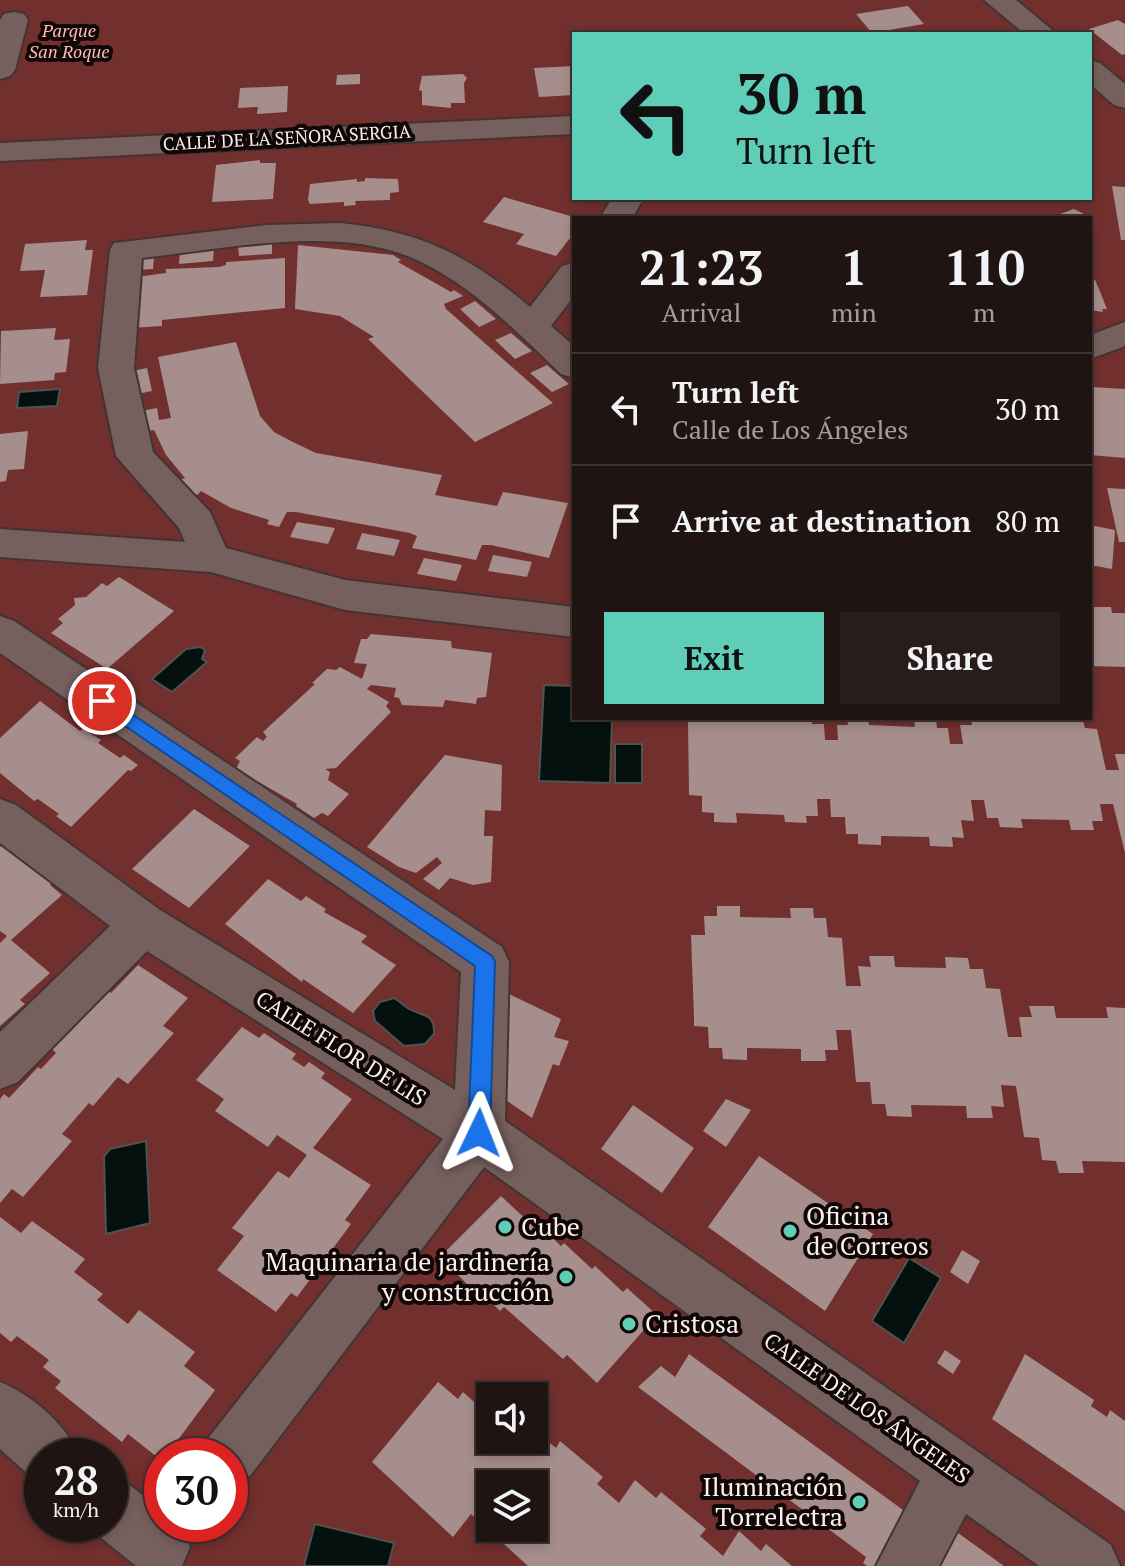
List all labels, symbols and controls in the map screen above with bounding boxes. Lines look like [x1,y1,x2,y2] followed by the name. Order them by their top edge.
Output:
[29,18,109,63] park label: Parque San Roque
[736,56,866,130] text: 30 m
[604,64,708,168] icon: left
[162,118,412,155] street label: CALLE DE LA SEÑORA SERGIA
[736,127,876,174] text: Turn left
[639,235,764,299] text: 21:23
[840,235,867,299] text: 1
[944,235,1025,299] text: 110
[662,295,741,329] text: Arrival
[831,295,877,329] text: min
[973,295,996,329] text: m
[672,372,799,412] text: Turn left
[604,387,648,431] icon: left
[995,389,1060,429] text: 30 m
[672,412,909,446] text: Calle de Los Ángeles
[604,499,648,543] icon: arrive
[672,501,971,541] text: Arrive at destination
[995,501,1060,541] text: 80 m
[604,612,824,704] button: Exit
[840,612,1060,704] button: Share
[68,667,136,735] pin
[80,679,124,723] icon: arrive
[251,983,432,1112] street label: CALLE FLOR DE LIS
[437,1091,521,1175] position arrow
[806,1198,929,1262] place label: Oficina de Correos
[521,1209,580,1243] place label: Cube
[496,1218,514,1236] marker: Cube
[781,1222,799,1240] marker: Oficina de Correos
[265,1244,550,1308] place label: Maquinaria de jardinería y construcción
[557,1268,575,1286] marker: Maquinaria de jardinería y construcción
[645,1306,739,1340] place label: Cristosa
[620,1315,638,1333] marker: Cristosa
[759,1325,976,1490] street label: CALLE DE LOS ÁNGELES
[476,1382,548,1542] map controls
[476,1382,548,1454] button: sound
[144,1438,248,1542] speed limit sign: 30
[53,1453,99,1506] text: 28
[702,1469,843,1533] place label: Iluminación Torrelectra
[476,1470,548,1542] button: layers
[850,1493,868,1511] marker: Iluminación Torrelectra
[53,1496,99,1523] text: km/h

